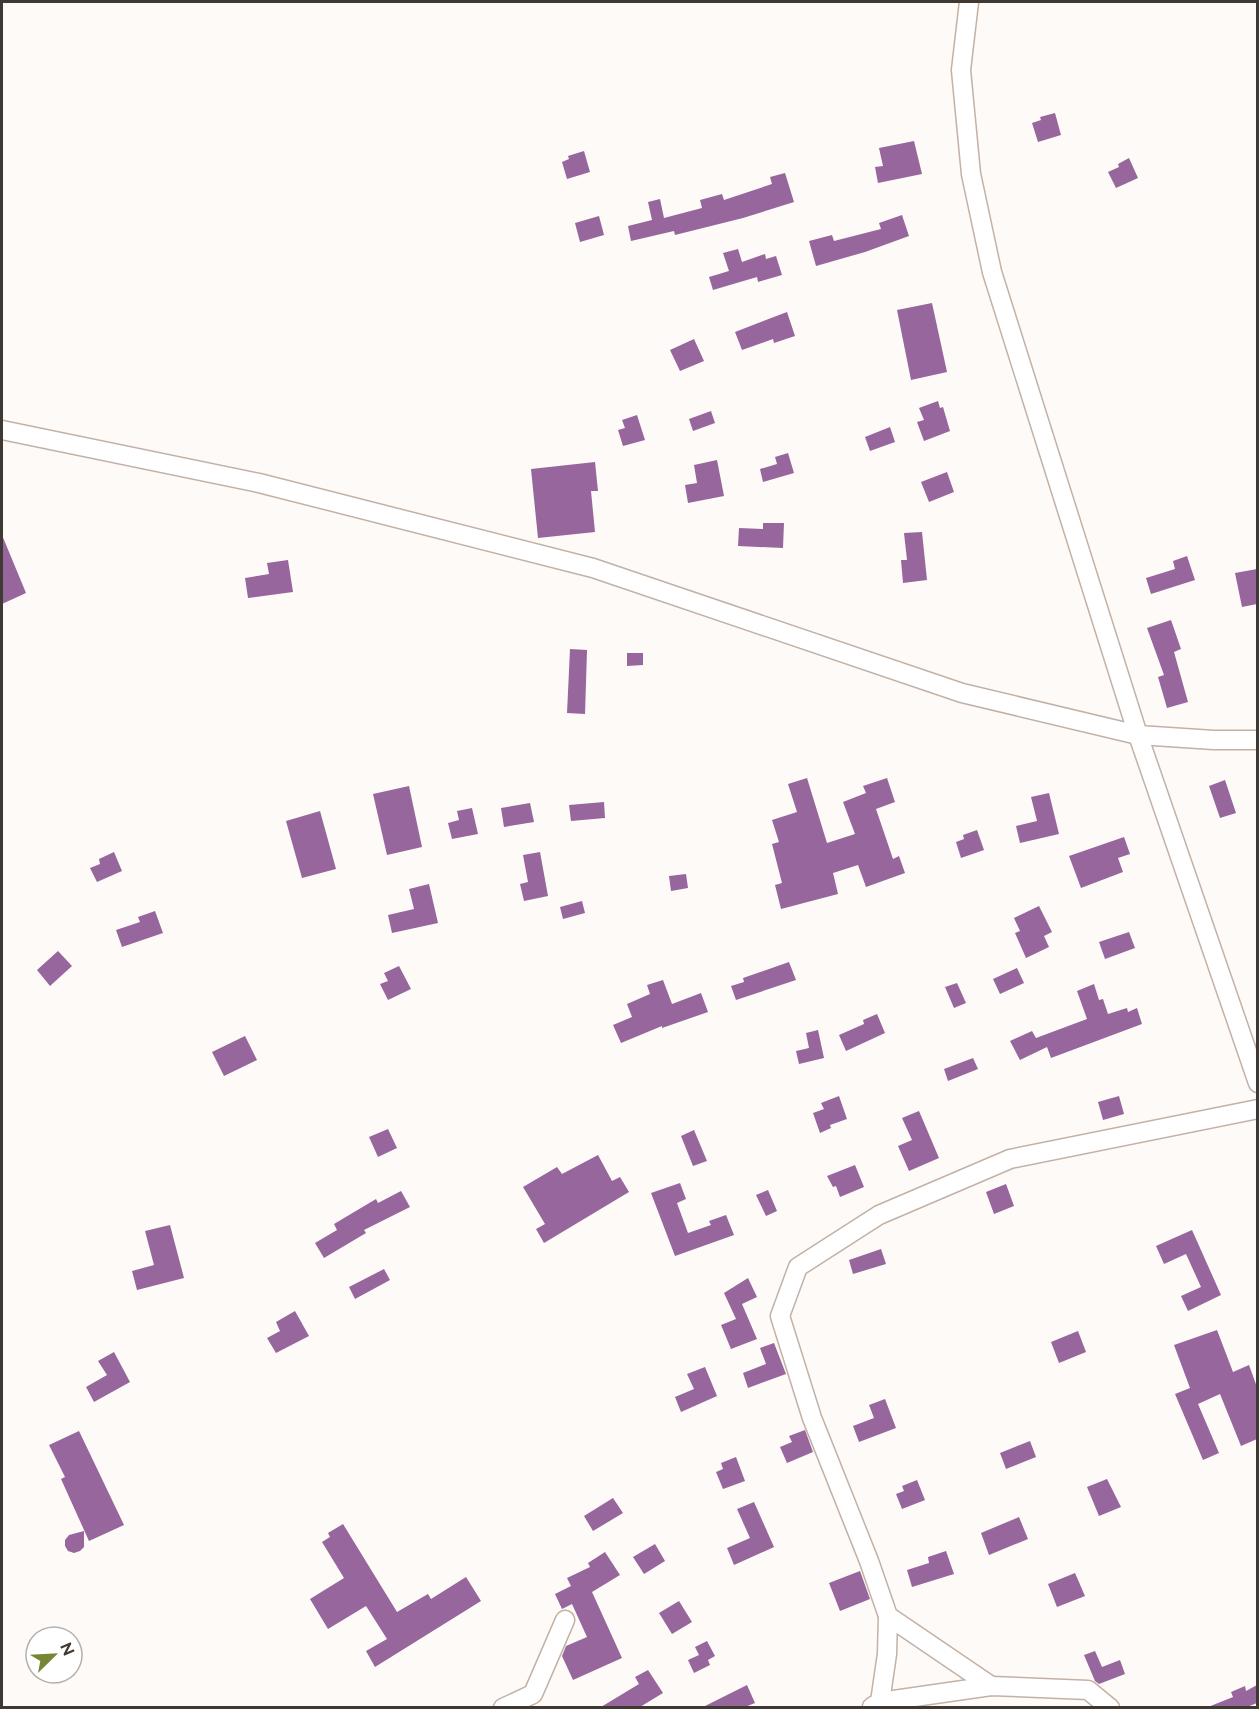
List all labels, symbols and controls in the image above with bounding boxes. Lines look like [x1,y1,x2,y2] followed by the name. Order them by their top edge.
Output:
[24,1625,84,1685] north arrow
[56,1640,78,1659] text: N

